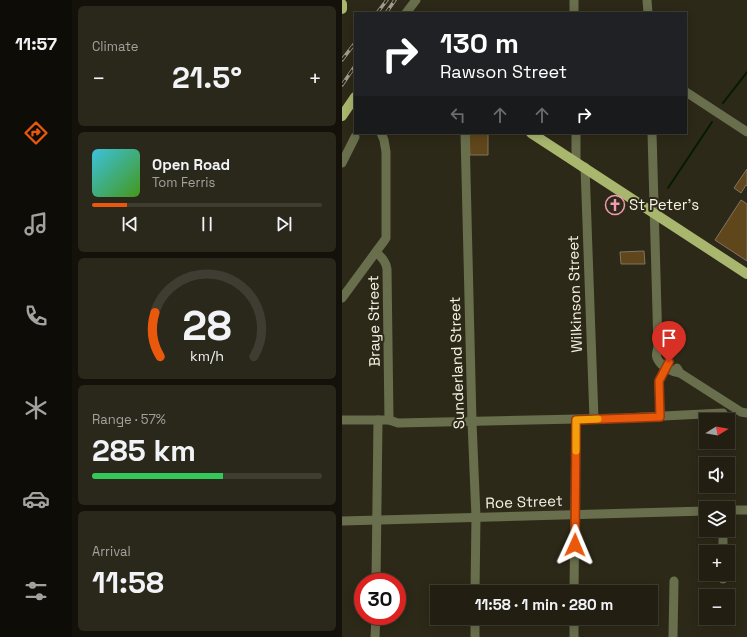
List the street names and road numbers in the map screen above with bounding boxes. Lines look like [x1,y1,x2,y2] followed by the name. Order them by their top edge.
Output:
[563,235,586,353] street label: Wilkinson Street
[363,275,384,367] street label: Braye Street
[445,296,468,430] street label: Sunderland Street
[485,491,563,512] street label: Roe Street

